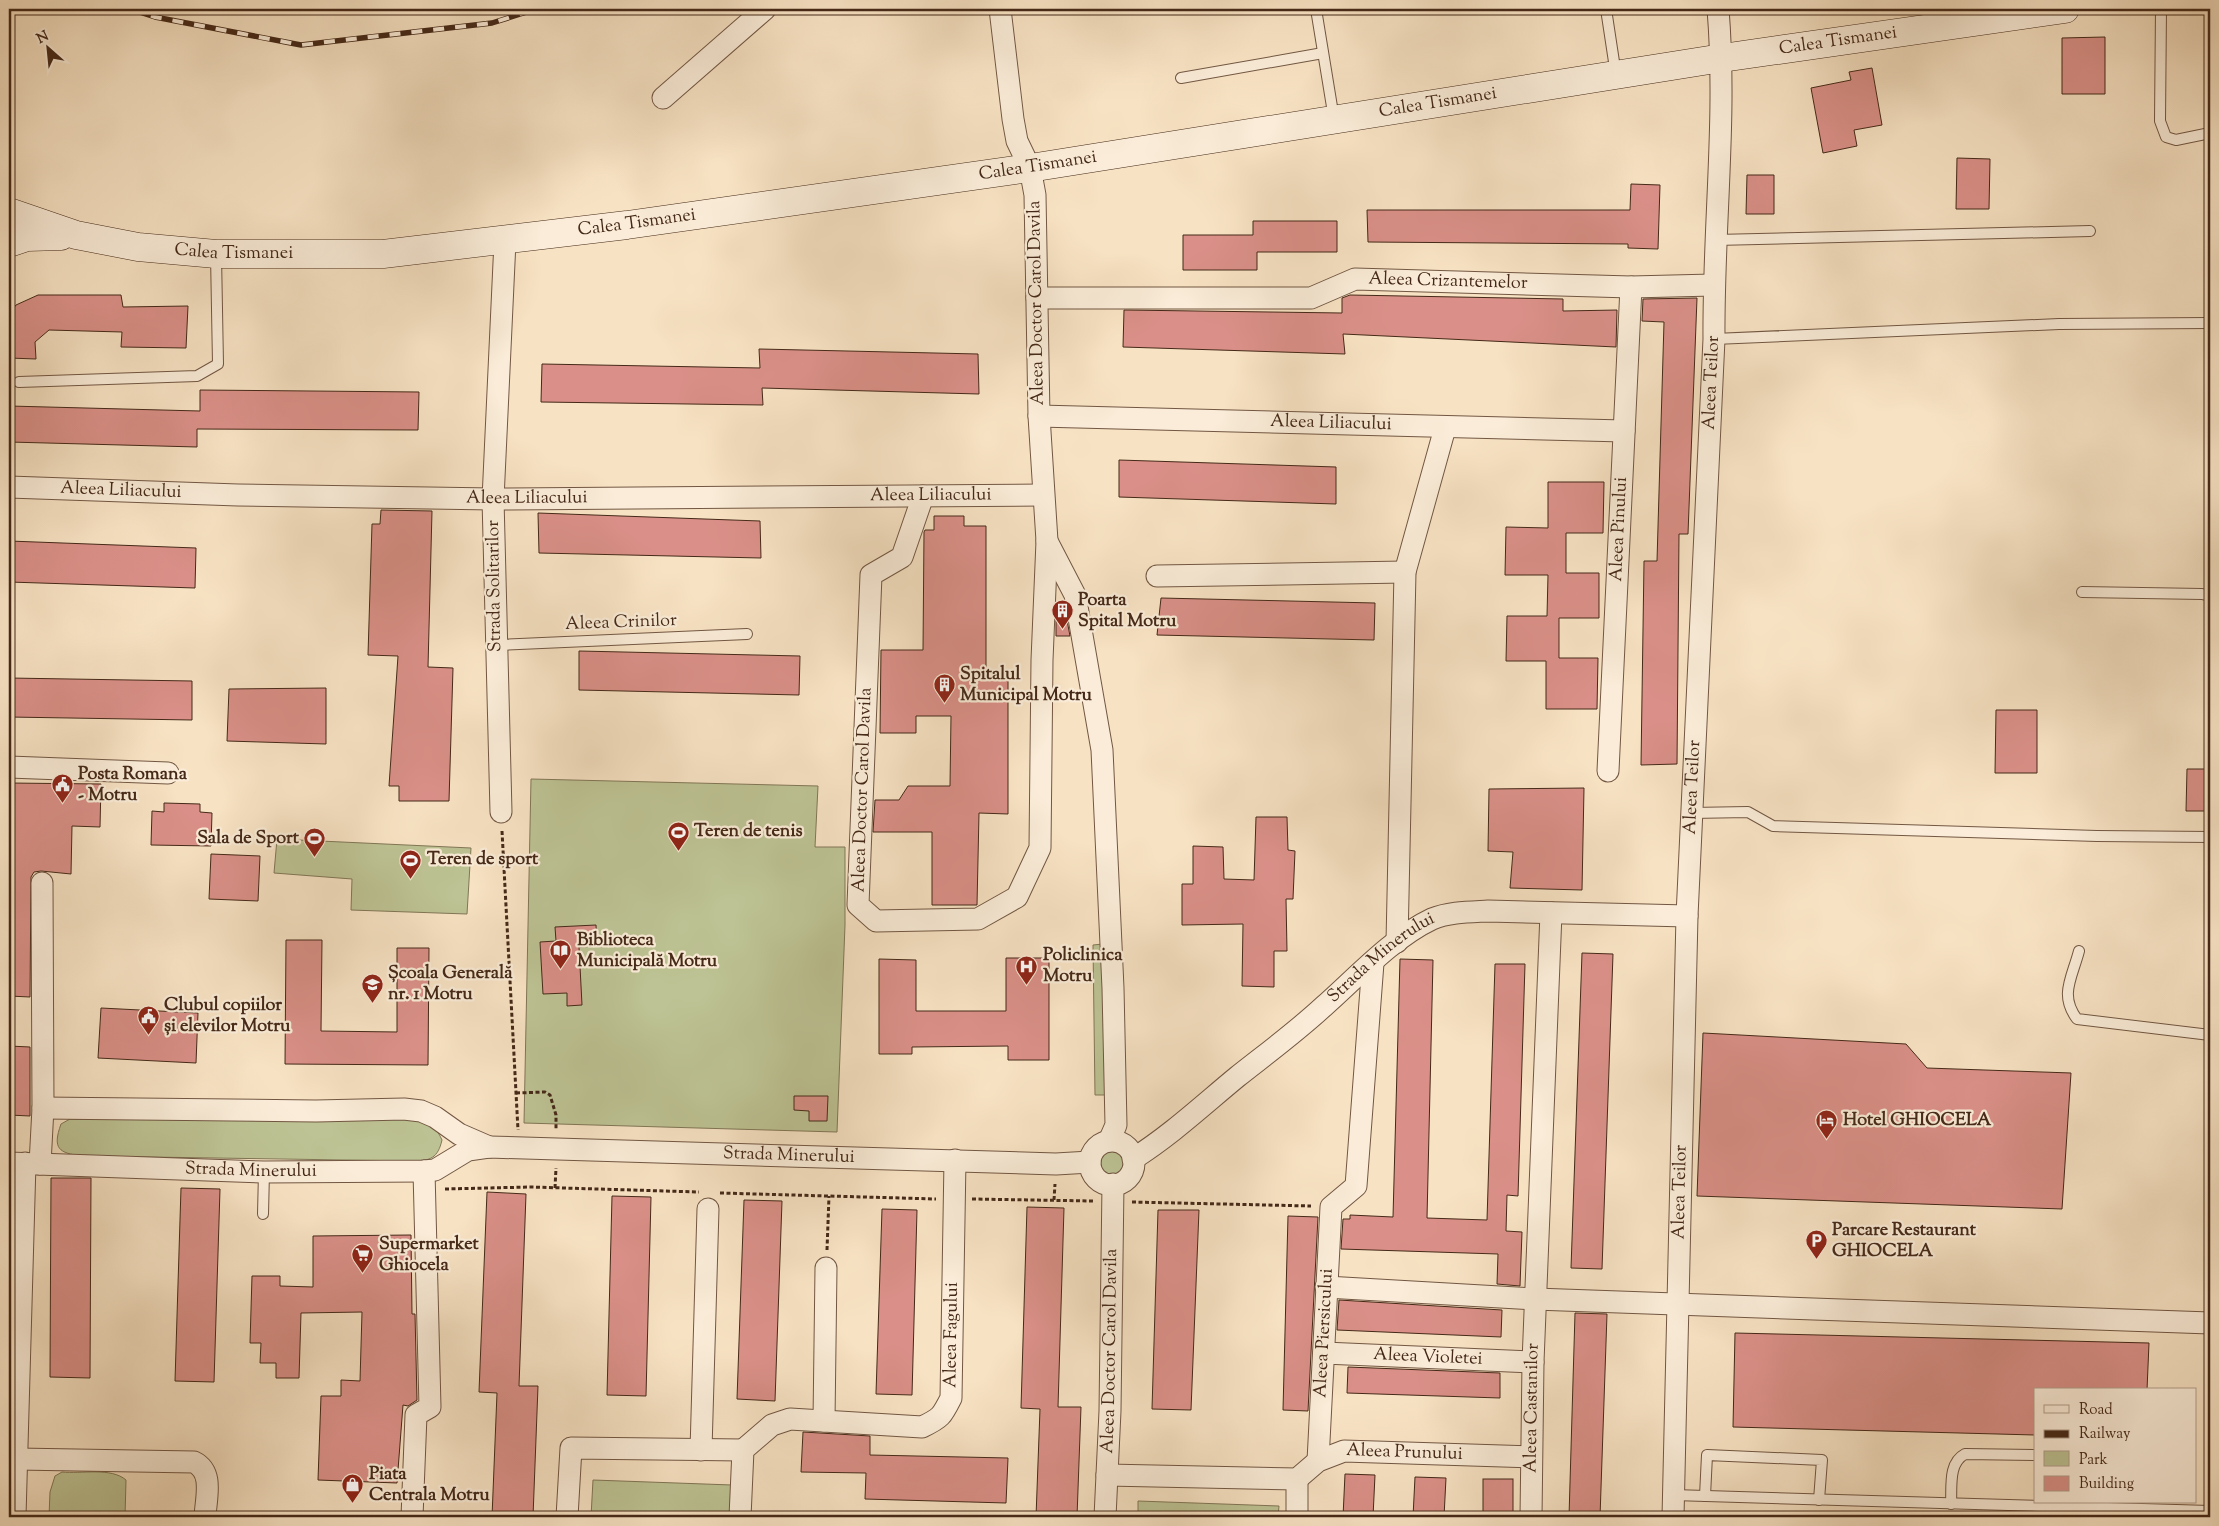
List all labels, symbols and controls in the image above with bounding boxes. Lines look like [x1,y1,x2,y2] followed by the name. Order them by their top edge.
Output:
[1777,20,1899,63] street label: Calea Tismanei
[22,22,72,72] north arrow
[33,27,53,50] text: N
[1377,81,1499,125] street label: Calea Tismanei
[977,145,1099,188] street label: Calea Tismanei
[1022,200,1052,406] street label: Aleea Doctor Carol Davila
[576,202,698,244] street label: Calea Tismanei
[173,237,293,267] street label: Calea Tismanei
[1368,266,1528,297] street label: Aleea Crizantemelor
[1697,335,1727,431] street label: Aleea Teilor
[1270,409,1392,438] street label: Aleea Liliacului
[60,476,182,506] street label: Aleea Liliacului
[1604,476,1635,582] street label: Aleea Pinului
[870,482,992,509] street label: Aleea Liliacului
[466,485,588,512] street label: Aleea Liliacului
[481,520,509,652] street label: Strada Solitarilor
[1078,588,1177,635] place label: Poarta Spital Motru
[1050,599,1074,630] building icon: Poarta Spital Motru
[565,608,678,638] street label: Aleea Crinilor
[960,662,1093,709] place label: Spitalul Municipal Motru
[932,673,956,704] building icon: Spitalul Municipal Motru
[846,687,880,893] street label: Aleea Doctor Carol Davila
[1678,739,1708,835] street label: Aleea Teilor
[78,762,188,809] place label: Posta Romana - Motru
[50,773,74,804] public building icon: Posta Romana - Motru
[694,819,803,845] place label: Teren de tenis
[666,820,690,851] sports icon: Teren de tenis
[197,826,300,852] place label: Sala de Sport
[303,827,327,858] sports icon: Sala de Sport
[427,847,539,873] place label: Teren de sport
[399,848,423,879] sports icon: Teren de sport
[1322,906,1439,1010] street label: Strada Minerului
[577,928,718,975] place label: Biblioteca Municipală Motru
[549,939,573,970] library icon: Biblioteca Municipală Motru
[1043,943,1123,990] place label: Policlinica Motru
[1015,954,1039,985] hospital icon: Policlinica Motru
[388,961,513,1008] place label: Școala Generală nr. 1 Motru
[360,972,384,1003] school or university icon: Școala Generală nr. 1 Motru
[164,993,291,1040] place label: Clubul copiilor și elevilor Motru
[136,1004,160,1035] public building icon: Clubul copiilor și elevilor Motru
[1843,1108,1992,1134] place label: Hotel GHIOCELA
[1815,1109,1839,1140] hotel icon: Hotel GHIOCELA
[722,1141,855,1171] street label: Strada Minerului
[1666,1144,1695,1240] street label: Aleea Teilor
[184,1156,317,1185] street label: Strada Minerului
[1832,1218,1977,1265] place label: Parcare Restaurant GHIOCELA
[1804,1229,1828,1260] parking icon: Parcare Restaurant GHIOCELA
[379,1232,480,1279] place label: Supermarket Ghiocela
[351,1243,375,1274] supermarket icon: Supermarket Ghiocela
[1095,1248,1125,1454] street label: Aleea Doctor Carol Davila
[1308,1268,1341,1398] street label: Aleea Piersicului
[938,1282,966,1388] street label: Aleea Fagului
[1373,1342,1483,1373] street label: Aleea Violetei
[1519,1342,1547,1473] street label: Aleea Castanilor
[2034,1388,2196,1504] legend
[2079,1400,2113,1421] text: Road
[2079,1424,2131,1445] text: Railway
[1346,1438,1463,1468] street label: Aleea Prunului
[2079,1450,2108,1471] text: Park
[369,1462,490,1509] place label: Piata Centrala Motru
[341,1473,365,1504] shop icon: Piata Centrala Motru
[2079,1474,2134,1495] text: Building

